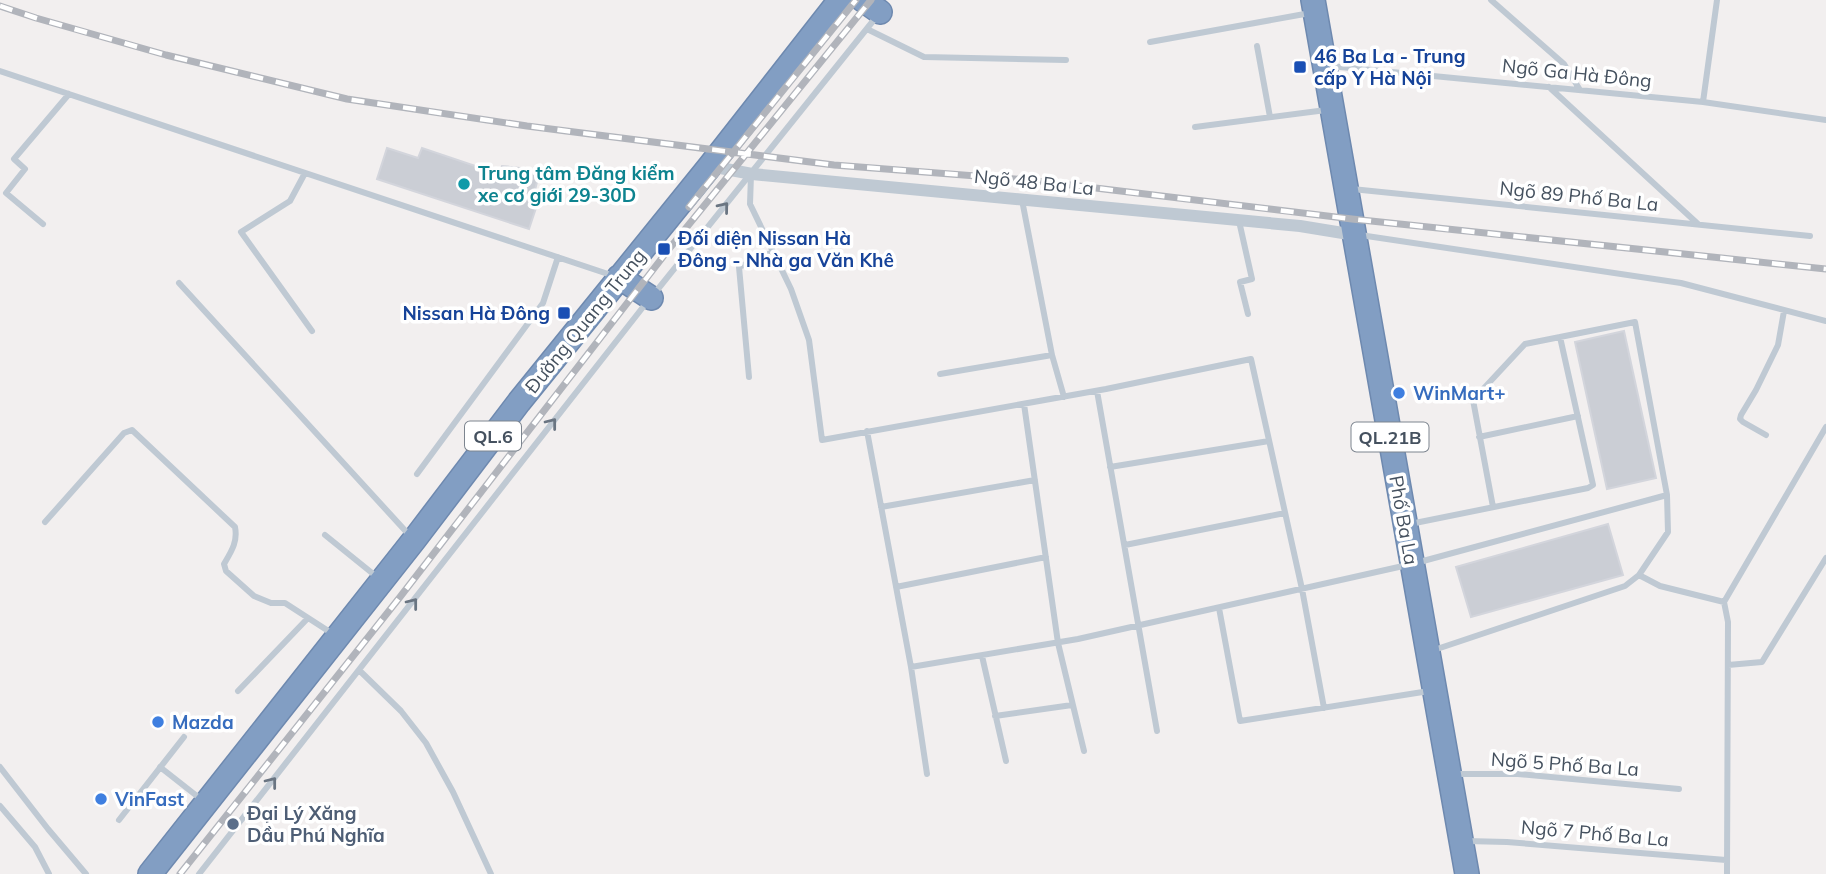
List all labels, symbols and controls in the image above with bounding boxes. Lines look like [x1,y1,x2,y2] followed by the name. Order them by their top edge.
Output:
[1314,44,1466,90] place label: 46 Ba La - Trung cấp Y Hà Nội
[1501,53,1653,93] street label: Ngõ Ga Hà Đông
[1292,59,1308,75] marker: 46 Ba La - Trung cấp Y Hà Nội
[477,161,675,207] place label: Trung tâm Đăng kiểm xe cơ giới 29-30D
[973,164,1095,200] street label: Ngõ 48 Ba La
[456,176,472,192] marker: Trung tâm Đăng kiểm xe cơ giới 29-30D
[1498,176,1660,216] street label: Ngõ 89 Phố Ba La
[716,203,729,215] one-way arrow
[677,226,894,272] place label: Đối diện Nissan Hà Đông - Nhà ga Văn Khê
[656,241,672,257] marker: Đối diện Nissan Hà Đông - Nhà ga Văn Khê
[519,244,651,398] street label: Đường Quang Trung
[403,301,550,325] place label: Nissan Hà Đông
[556,305,572,321] marker: Nissan Hà Đông
[1413,381,1506,405] place label: WinMart+
[1391,385,1407,401] marker: WinMart+
[544,419,557,431] one-way arrow
[465,422,521,450] road number: QL.6
[1352,422,1428,452] road number: QL.21B
[1384,473,1424,567] street label: Phố Ba La
[404,598,417,611] one-way arrow
[172,710,234,734] place label: Mazda
[150,714,166,730] marker: Mazda
[1490,747,1640,781] street label: Ngõ 5 Phố Ba La
[264,777,277,790] one-way arrow
[114,787,184,811] place label: VinFast
[93,791,109,807] marker: VinFast
[246,801,385,847] place label: Đại Lý Xăng Dầu Phú Nghĩa
[1520,815,1670,851] street label: Ngõ 7 Phố Ba La
[225,816,241,832] marker: Đại Lý Xăng Dầu Phú Nghĩa

